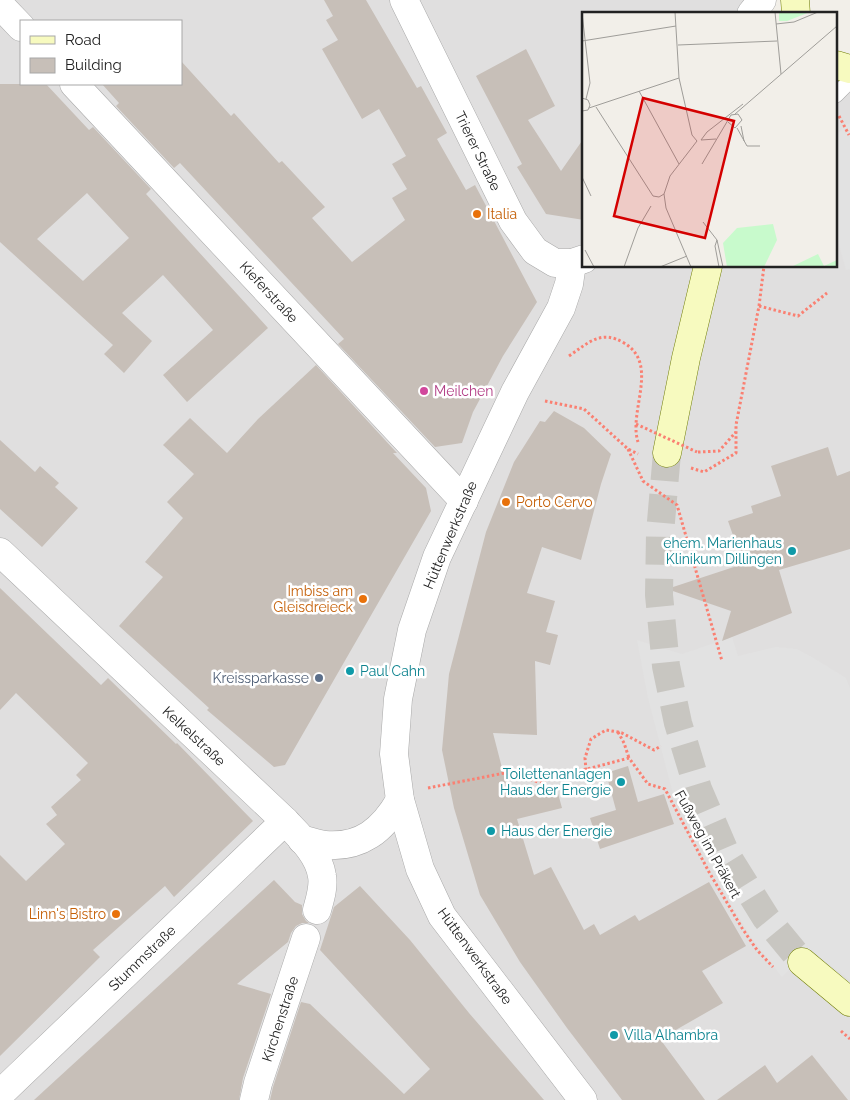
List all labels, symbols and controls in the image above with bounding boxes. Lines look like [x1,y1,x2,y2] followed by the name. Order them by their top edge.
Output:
[582,12,838,268] inset map
[20,20,182,85] legend
[65,31,101,49] text: Road
[65,56,122,74] text: Building
[452,109,504,193] street label: Trierer Straße
[487,206,517,222] place label: Italia
[471,208,483,220] marker: Italia
[237,258,301,326] street label: Kieferstraße
[434,383,493,399] place label: Meilchen
[418,385,430,397] marker: Meilchen
[420,479,480,591] street label: Hüttenwerkstraße
[516,494,593,510] place label: Porto Cervo
[500,496,512,508] marker: Porto Cervo
[663,535,782,567] place label: ehem. Marienhaus Klinikum Dillingen
[786,545,798,557] marker: ehem. Marienhaus Klinikum Dillingen
[273,583,354,615] place label: Imbiss am Gleisdreieck
[357,593,369,605] marker: Imbiss am Gleisdreieck
[360,663,425,679] place label: Paul Cahn
[344,665,356,677] marker: Paul Cahn
[213,670,309,686] place label: Kreissparkasse
[313,672,325,684] marker: Kreissparkasse
[159,703,229,769] street label: Kelkelstraße
[500,766,611,798] place label: Toilettenanlagen Haus der Energie
[615,776,627,788] marker: Toilettenanlagen Haus der Energie
[672,787,744,901] street label: Fußweg im Präkert
[501,823,612,839] place label: Haus der Energie
[485,825,497,837] marker: Haus der Energie
[435,904,515,1008] street label: Hüttenwerkstraße
[29,906,106,922] place label: Linn's Bistro
[110,908,122,920] marker: Linn's Bistro
[105,922,179,994] street label: Stummstraße
[259,974,301,1064] street label: Kirchenstraße
[624,1027,718,1043] place label: Villa Alhambra
[608,1029,620,1041] marker: Villa Alhambra

